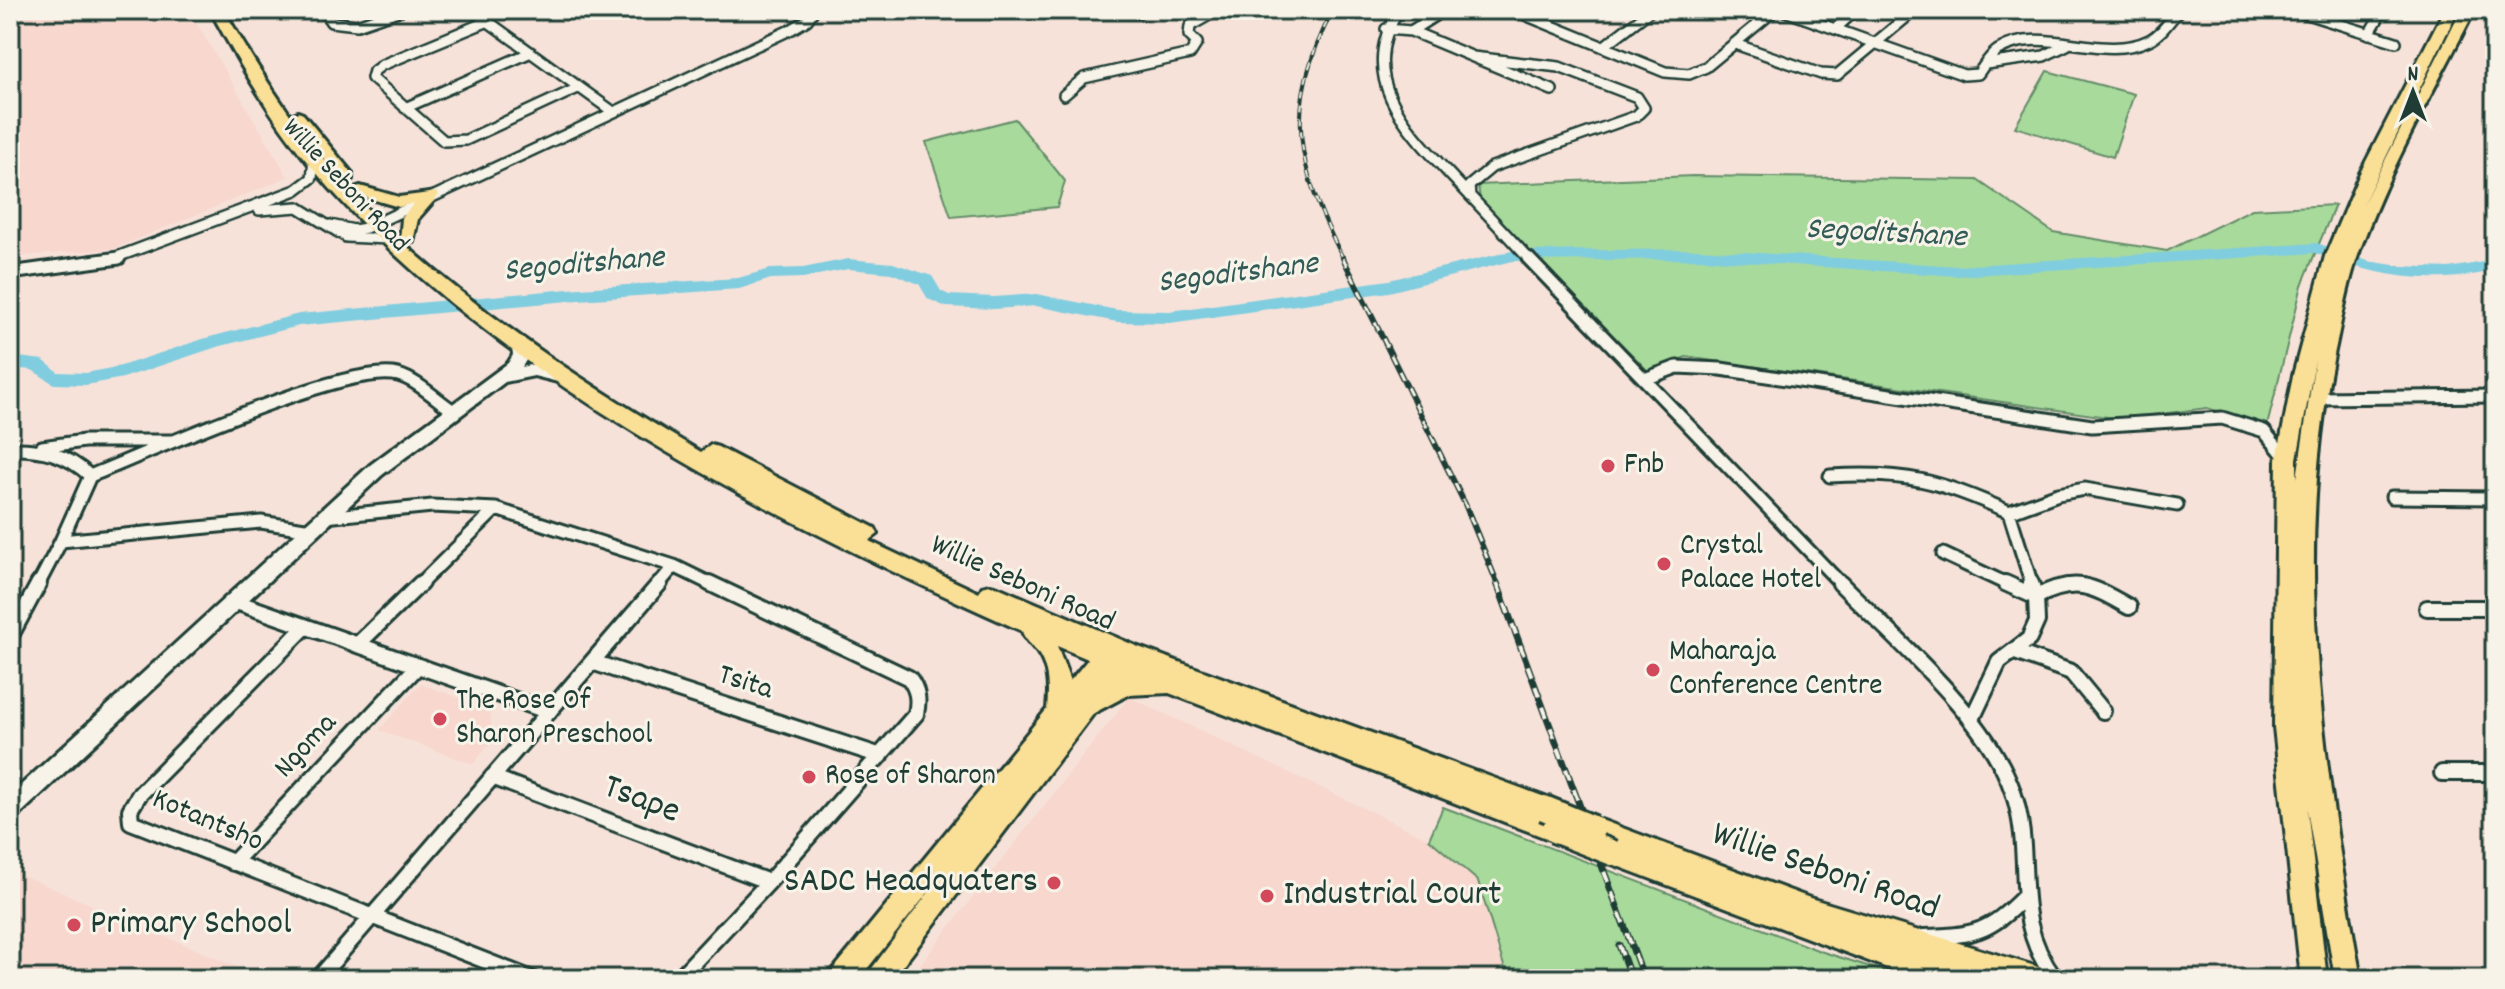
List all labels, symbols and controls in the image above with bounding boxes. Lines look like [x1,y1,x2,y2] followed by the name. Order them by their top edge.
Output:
[2373,52,2453,132] north arrow
[2408,60,2419,91] text: N
[273,111,417,261] street label: Willie Seboni Road
[1804,208,1970,262] water label: Segoditshane
[502,236,668,296] water label: Segoditshane
[1155,242,1323,308] water label: Segoditshane
[1624,445,1664,488] place label: Fnb
[1599,457,1617,475] marker: Fnb
[923,525,1121,645] street label: Willie Seboni Road
[1680,526,1821,603] place label: Crystal Palace Hotel
[1655,555,1673,573] marker: Crystal Palace Hotel
[1669,632,1882,709] place label: Maharaja Conference Centre
[712,655,779,713] street label: Tsita
[1644,661,1662,679] marker: Maharaja Conference Centre
[456,681,652,758] place label: The Rose Of Sharon Preschool
[265,704,349,789] street label: Ngoma
[431,710,449,728] marker: The Rose Of Sharon Preschool
[825,756,996,799] place label: Rose of Sharon
[595,763,687,839] street label: Tsape
[800,768,818,786] marker: Rose of Sharon
[145,779,269,865] street label: Kotantsho
[1704,810,1946,936] street label: Willie Seboni Road
[784,857,1038,909] place label: SADC Headquaters
[1283,870,1501,922] place label: Industrial Court
[1045,874,1063,892] marker: SADC Headquaters
[1258,887,1276,905] marker: Industrial Court
[90,899,292,951] place label: Primary School
[65,916,83,934] marker: Primary School

